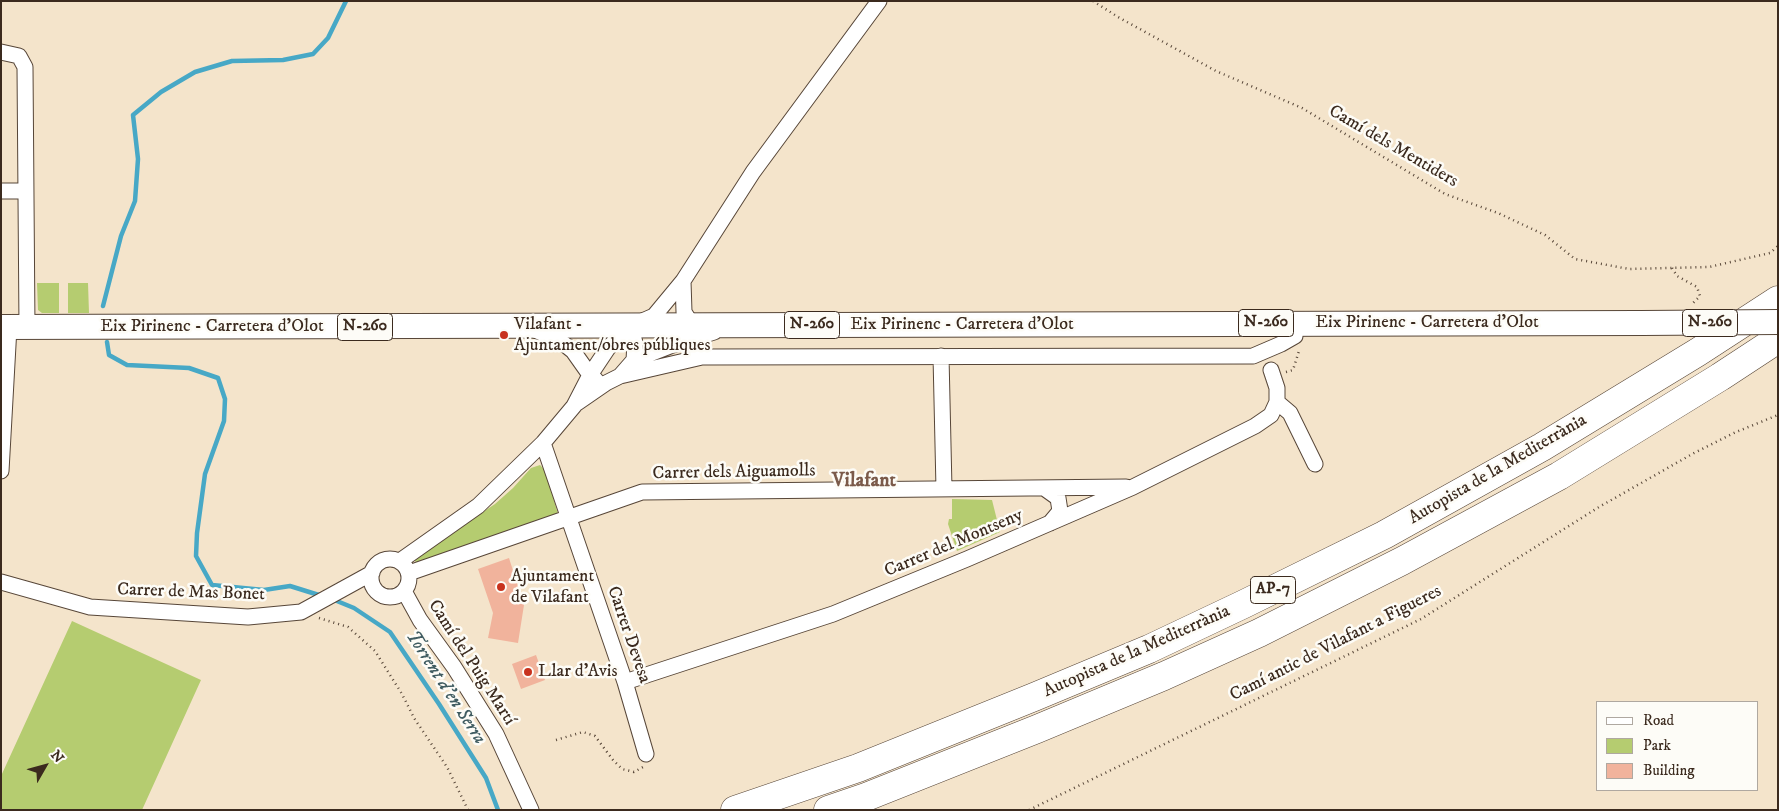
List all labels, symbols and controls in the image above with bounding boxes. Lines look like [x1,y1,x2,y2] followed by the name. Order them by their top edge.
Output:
[1324,101,1462,193] street label: Camí dels Mentiders
[1238,309,1294,336] road number: N-260
[1682,309,1738,336] road number: N-260
[784,312,840,338] road number: N-260
[1315,312,1539,334] street label: Eix Pirinenc - Carretera d'Olot
[338,314,392,341] road number: N-260
[514,314,710,356] place label: Vilafant - Ajuntament/obres públiques
[850,314,1074,336] street label: Eix Pirinenc - Carretera d'Olot
[100,316,324,338] street label: Eix Pirinenc - Carretera d'Olot
[498,329,510,341] marker: Vilafant - Ajuntament/obres públiques
[1405,410,1591,530] street label: Autopista de la Mediterrània
[652,461,816,485] street label: Carrer dels Aiguamolls
[832,470,896,494] district label: Vilafant
[882,505,1026,583] street label: Carrer del Montseny
[511,566,594,608] place label: Ajuntament de Vilafant
[1250,576,1296,604] road number: AP-7
[117,580,265,606] street label: Carrer de Mas Bonet
[495,581,507,593] marker: Ajuntament de Vilafant
[1227,581,1445,707] street label: Camí antic de Vilafant a Figueres
[601,584,655,686] street label: Carrer Devesa
[422,596,520,730] street label: Camí del Puig Martí
[1040,601,1234,703] street label: Autopista de la Mediterrània
[400,627,490,749] water label: Torrent d'en Serra
[538,661,618,683] place label: Llar d'Avis
[522,666,534,678] marker: Llar d'Avis
[1596,701,1759,791] legend
[1643,711,1674,730] text: Road
[1643,736,1671,755] text: Park
[20,741,70,791] north arrow
[46,747,67,767] text: N
[1643,761,1695,780] text: Building

